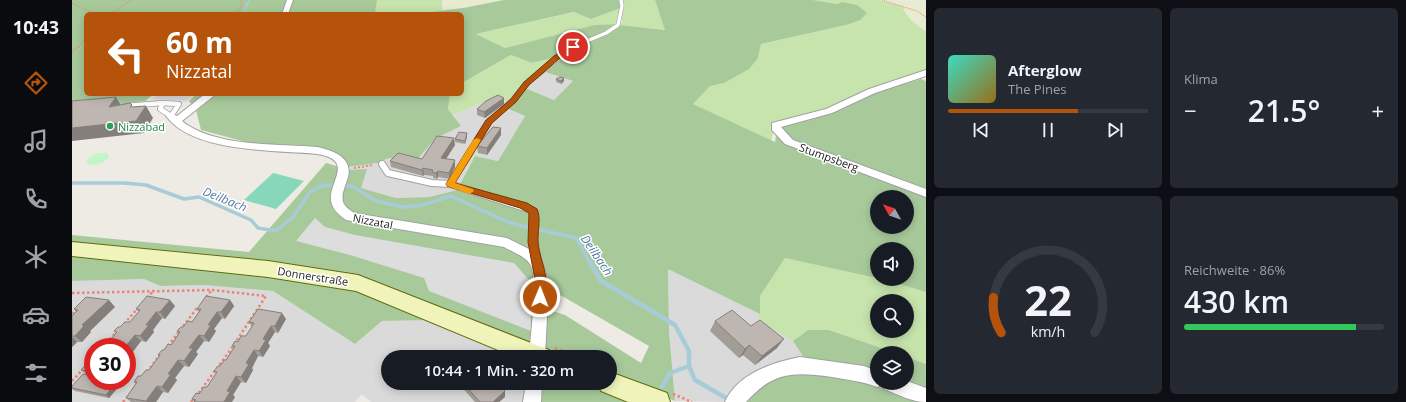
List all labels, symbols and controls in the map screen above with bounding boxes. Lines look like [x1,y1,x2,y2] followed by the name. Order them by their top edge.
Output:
[13,15,59,39] text: 10:43
[166,23,233,61] text: 60 m
[100,28,152,80] icon: left
[556,30,590,64] pin
[562,36,584,58] icon: arrive
[166,59,232,83] text: Nizzatal
[1008,60,1082,80] text: Afterglow
[22,69,50,97] icon: directions
[1184,70,1218,88] text: Klima
[1008,80,1066,98] text: The Pines
[1248,90,1320,131] text: 21.5°
[1184,95,1197,125] text: −
[1371,95,1384,125] text: +
[118,119,165,134] place label: Nizzabad
[970,119,992,141] icon: previous
[1037,119,1059,141] icon: pause
[1104,119,1126,141] icon: next
[105,121,115,131] marker: Nizzabad
[22,127,50,155] icon: music
[797,139,861,175] street label: Stumpsberg
[200,182,250,216] water label: Deilbach
[22,185,50,213] icon: phone
[870,190,914,234] north arrow
[870,190,914,390] map controls
[352,210,394,232] street label: Nizzatal
[577,231,617,279] water label: Deilbach
[870,242,914,286] button: sound
[22,243,50,271] icon: climate
[1184,261,1285,279] text: Reichweite · 86%
[276,263,350,289] street label: Donnerstraße
[1024,272,1072,328] text: 22
[519,276,561,318] position arrow
[1184,281,1289,322] text: 430 km
[870,294,914,338] button: search
[22,301,50,329] icon: car
[1031,322,1065,341] text: km/h
[84,338,136,390] speed limit sign: 30
[870,346,914,390] button: layers
[22,359,50,387] icon: filters
[424,360,574,380] text: 10:44 · 1 Min. · 320 m

